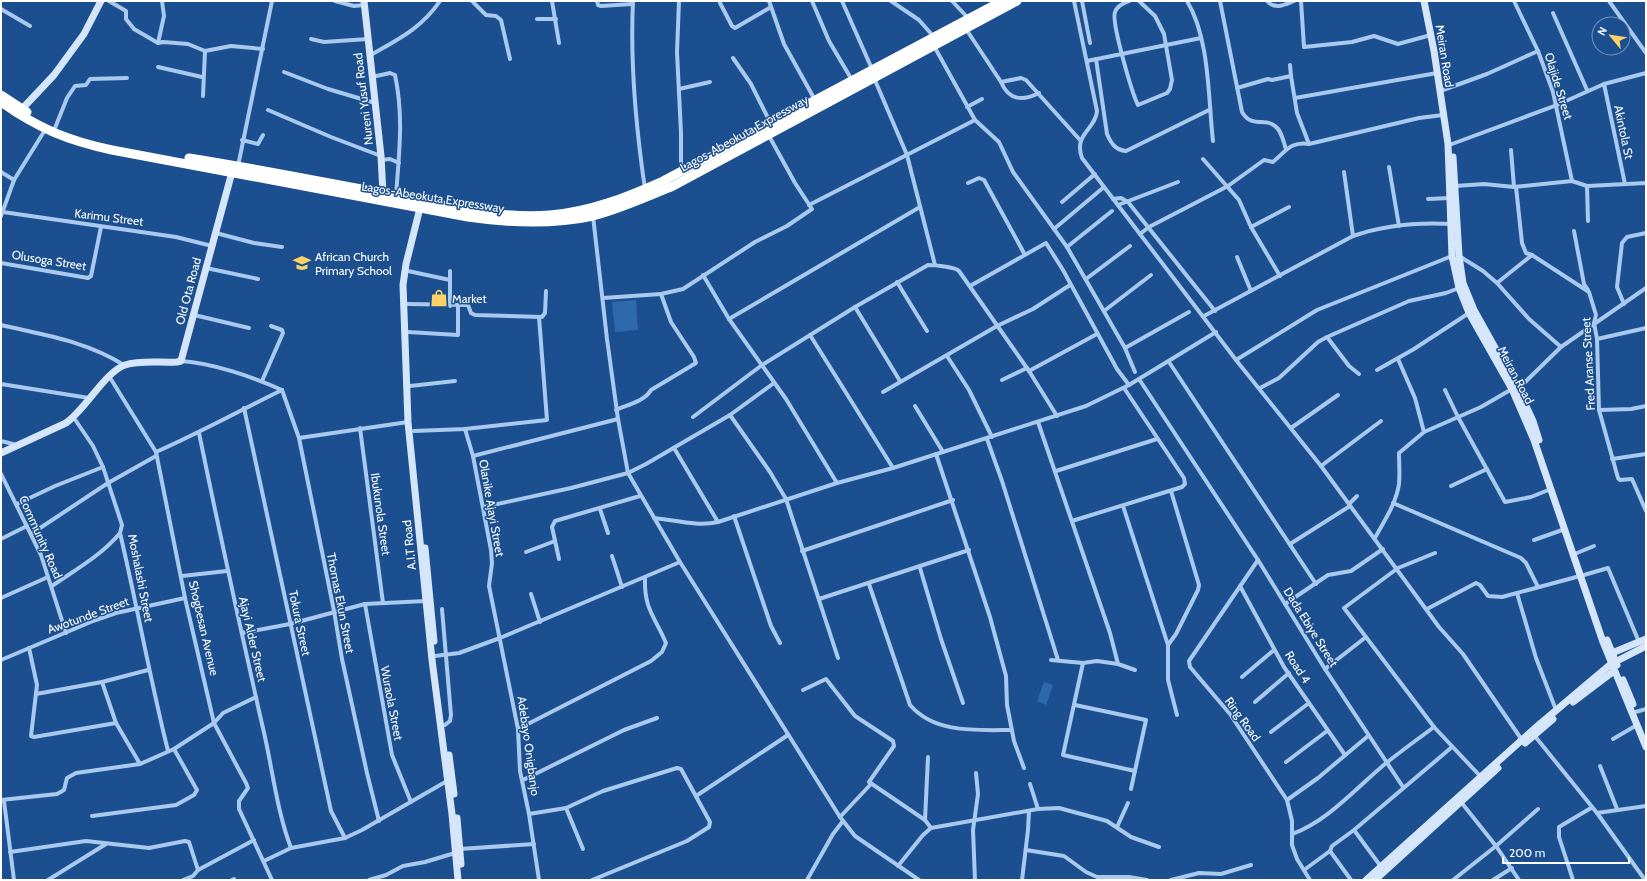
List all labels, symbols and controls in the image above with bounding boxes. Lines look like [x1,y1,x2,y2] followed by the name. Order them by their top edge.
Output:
[1591,16,1631,56] north arrow
[1433,24,1457,88] street label: Meiran Road
[1594,24,1610,38] text: N
[1542,51,1576,121] street label: Olajide Street
[350,52,376,146] street label: Nureni Yusuf Road
[677,91,811,175] street label: Lagos-Abeokuta Expressway
[1611,104,1637,160] street label: Akintola St
[361,178,505,216] street label: Lagos-Abeokuta Expressway
[74,205,144,229] street label: Karimu Street
[11,247,87,273] street label: Olusoga Street
[315,249,392,278] place label: African Church Primary School
[292,253,312,273] school or university icon: African Church Primary School
[172,256,204,326] street label: Old Ota Road
[429,288,449,308] shop icon: Market
[452,291,487,306] place label: Market
[1578,317,1598,411] street label: Fred Aranse Street
[1495,344,1537,406] street label: Meiran Road
[476,458,508,558] street label: Olanike Ajayi Street
[368,472,394,556] street label: Ibukunola Street
[16,493,66,581] street label: Community Road
[399,519,419,571] street label: A.I.T Road
[125,533,157,623] street label: Moshalashi Street
[324,552,358,654] street label: Thomas Ekun Street
[186,579,222,677] street label: Shogbesan Avenue
[1281,584,1341,670] street label: Dada Ebiye Street
[286,589,314,657] street label: Tokura Street
[45,593,131,637] street label: Awotunde Street
[236,595,270,683] street label: Ajayi Alder Street
[1282,648,1314,686] street label: Road 4
[377,665,407,741] street label: Wuraola Street
[1222,694,1264,744] street label: Ring Road
[515,695,543,797] street label: Adebayo Onigbanjo
[1503,839,1629,865] scale bar
[1509,845,1545,860] text: 200 m

